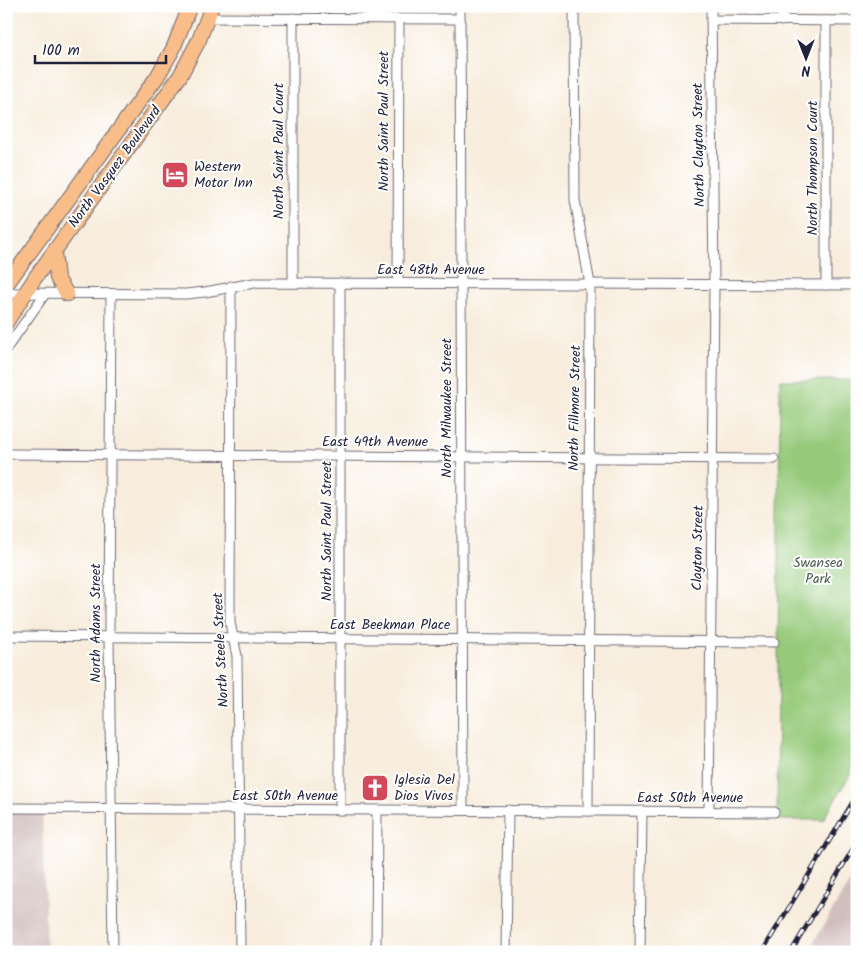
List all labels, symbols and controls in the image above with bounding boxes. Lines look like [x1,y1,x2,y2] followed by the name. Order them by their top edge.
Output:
[35,32,166,64] scale bar
[780,32,830,82] north arrow
[42,39,80,63] text: 100 m
[373,50,395,191] street label: North Saint Paul Street
[801,59,810,81] text: N
[268,82,290,219] street label: North Saint Paul Court
[687,82,711,207] street label: North Clayton Street
[802,100,824,236] street label: North Thompson Court
[63,101,167,233] street label: North Vasquez Boulevard
[194,156,253,194] place label: Western Motor Inn
[160,160,190,190] hotel icon: Western Motor Inn
[377,259,486,281] street label: East 48th Avenue
[436,338,458,478] street label: North Milwaukee Street
[563,344,587,471] street label: North Fillmore Street
[322,431,429,453] street label: East 49th Avenue
[316,460,338,601] street label: North Saint Paul Street
[686,505,710,591] street label: Clayton Street
[793,552,843,590] park label: Swansea Park
[85,563,107,683] street label: North Adams Street
[207,591,235,708] street label: North Steele Street
[330,614,451,636] street label: East Beekman Place
[394,769,456,807] place label: Iglesia Del Dios Vivos
[360,773,390,803] church icon: Iglesia Del Dios Vivos
[232,785,339,807] street label: East 50th Avenue
[637,787,744,809] street label: East 50th Avenue

